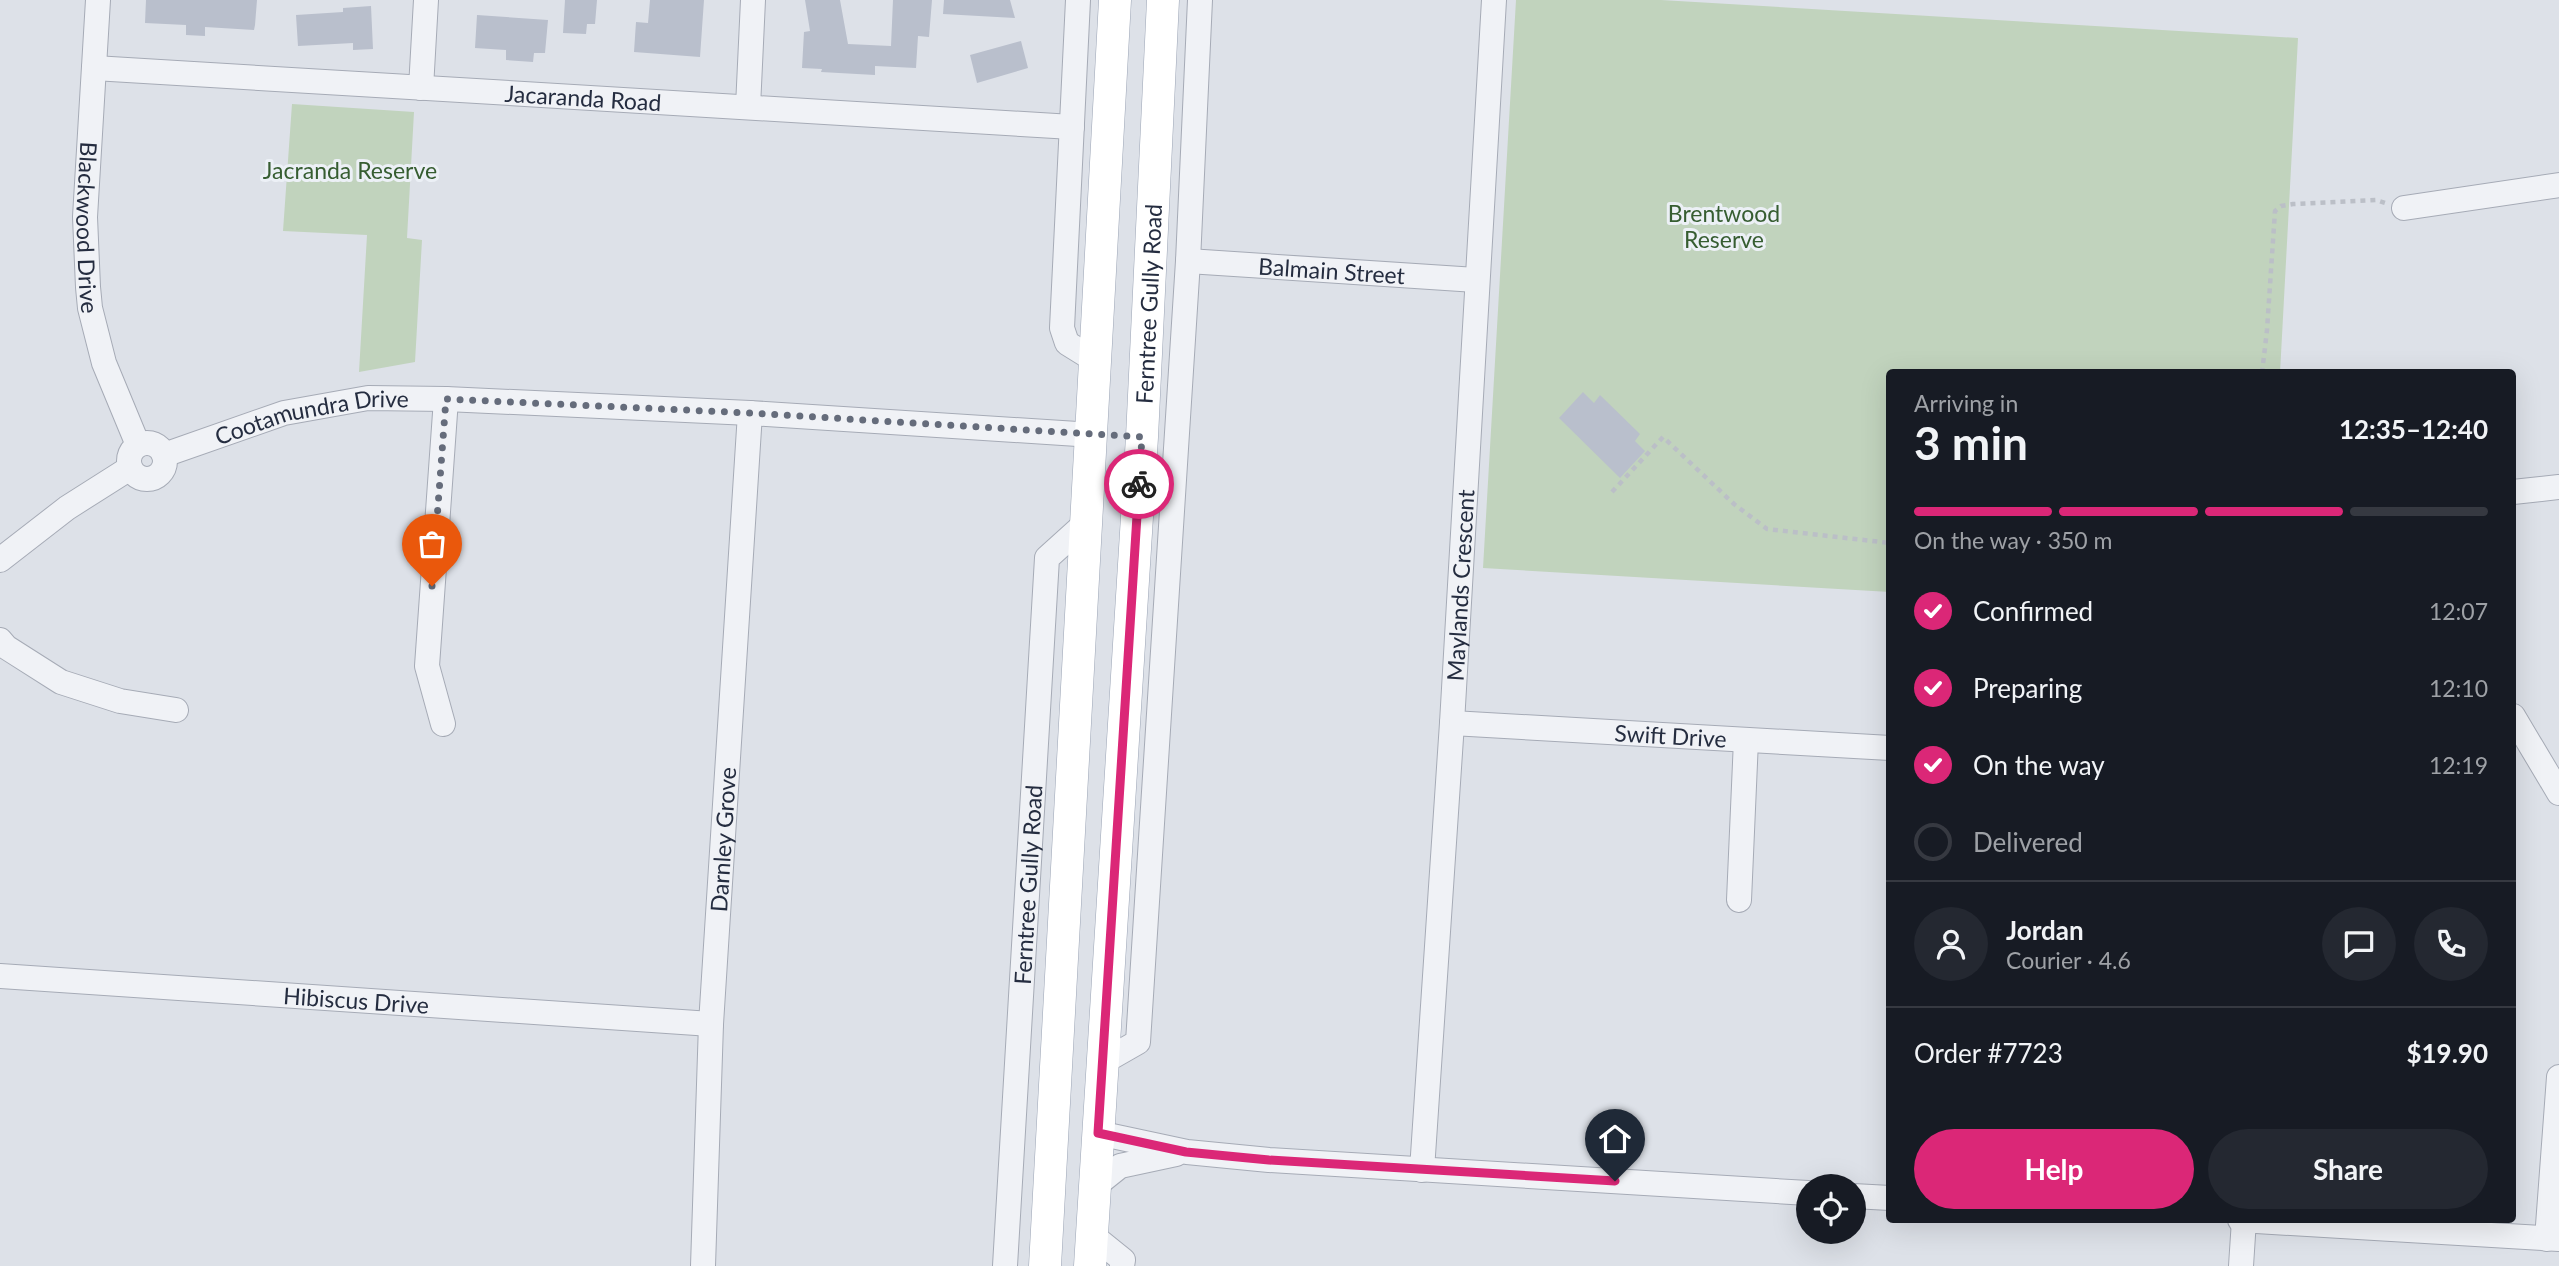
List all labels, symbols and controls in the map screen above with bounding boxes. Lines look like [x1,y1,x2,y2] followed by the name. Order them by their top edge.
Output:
[504,79,662,116] street label: Jacaranda Road
[71,141,104,315] street label: Blackwood Drive
[263,156,437,184] park label: Jacranda Reserve
[1668,199,1780,253] park label: Brentwood Reserve
[1130,203,1167,404] street label: Ferntree Gully Road
[1258,252,1407,289] street label: Balmain Street
[211,384,409,450] street label: Cootamundra Drive
[1914,389,2018,417] text: Arriving in
[2339,413,2488,445] text: 12:35–12:40
[1914,415,2028,470] text: 3 min
[1104,449,1174,519] courier
[1120,465,1158,503] icon: bike
[1440,488,1480,682] street label: Maylands Crescent
[402,514,462,586] pin
[413,525,451,563] icon: bag
[1914,526,2113,554] text: On the way · 350 m
[1914,592,1952,630] icon: check
[1973,595,2093,627] text: Confirmed
[2429,597,2488,625] text: 12:07
[1914,669,1952,707] icon: check
[1973,672,2082,704] text: Preparing
[2429,674,2488,702] text: 12:10
[1614,718,1727,753] street label: Swift Drive
[1914,746,1952,784] icon: check
[1973,749,2105,781] text: On the way
[2429,751,2488,779] text: 12:19
[704,766,741,913] street label: Darnley Grove
[1008,784,1048,985] street label: Ferntree Gully Road
[1973,826,2083,858] text: Delivered
[1914,907,1988,981] button: person
[2322,907,2396,981] button: chat
[2414,907,2488,981] button: phone
[2006,914,2084,946] text: Jordan
[2006,946,2131,974] text: Courier · 4.6
[282,981,430,1019] street label: Hibiscus Drive
[1914,1037,2063,1069] text: Order #7723
[2406,1037,2488,1069] text: $19.90
[1585,1109,1645,1181] pin
[1596,1120,1634,1158] icon: home
[1914,1129,2194,1209] button: Help
[2208,1129,2488,1209] button: Share
[1796,1174,1866,1244] map controls
[1796,1174,1866,1244] button: locate

